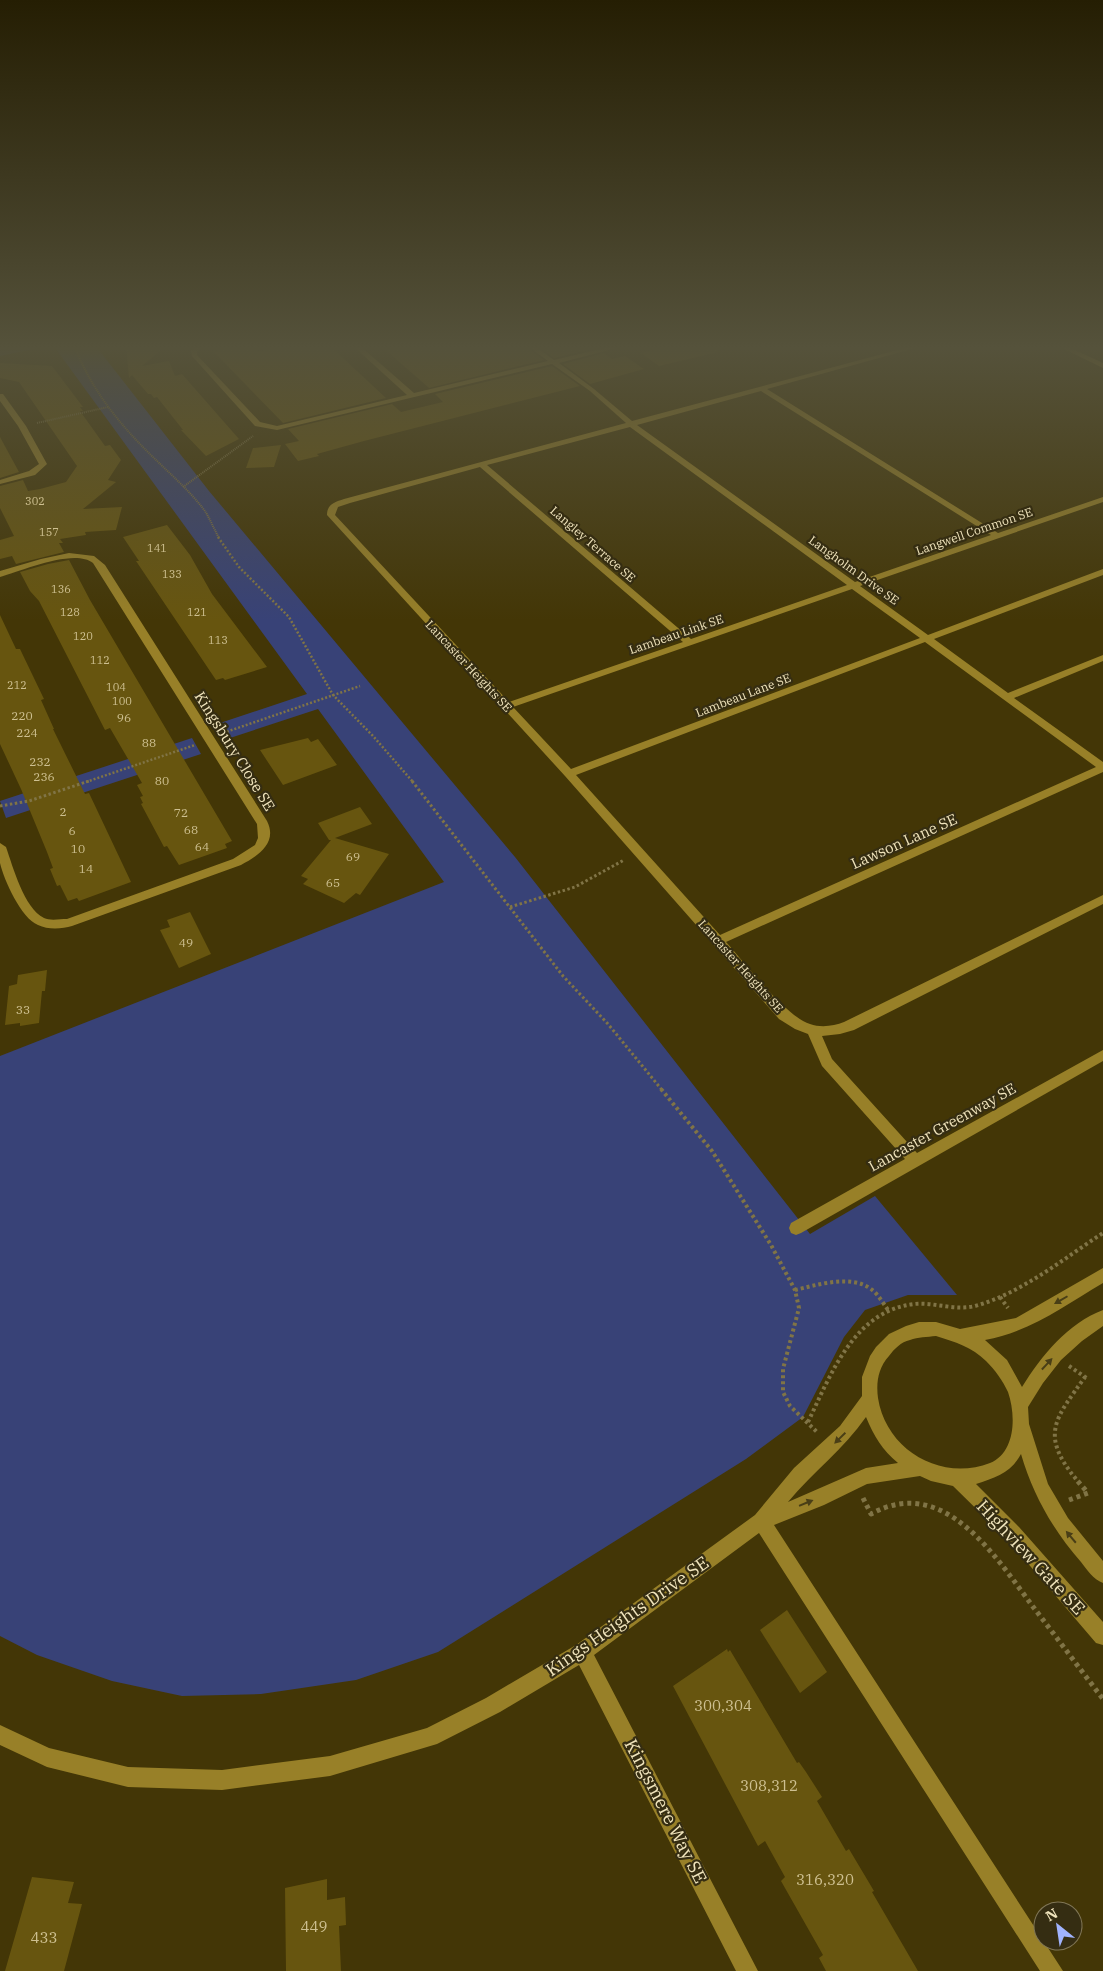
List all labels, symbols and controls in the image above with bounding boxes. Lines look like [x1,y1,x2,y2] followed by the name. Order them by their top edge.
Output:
[25,494,45,508] house number: 302
[547,503,639,585] street label: Langley Terrace SE
[913,504,1035,558] street label: Langwell Common SE
[39,525,59,539] house number: 157
[806,532,902,608] street label: Langholm Drive SE
[147,541,167,555] house number: 141
[162,567,182,581] house number: 133
[51,582,71,596] house number: 136
[60,605,80,619] house number: 128
[187,605,207,619] house number: 121
[627,611,725,657] street label: Lambeau Link SE
[423,617,515,715] street label: Lancaster Heights SE
[73,629,93,643] house number: 120
[208,633,228,647] house number: 113
[90,653,110,667] house number: 112
[693,670,793,720] street label: Lambeau Lane SE
[7,678,27,692] house number: 212
[106,680,126,694] house number: 104
[191,688,279,814] street label: Kingsbury Close SE
[112,694,132,708] house number: 100
[11,708,33,723] house number: 220
[117,710,131,725] house number: 96
[16,725,38,740] house number: 224
[142,735,156,750] house number: 88
[29,754,51,769] house number: 232
[33,769,55,784] house number: 236
[155,773,169,788] house number: 80
[59,804,67,819] house number: 2
[174,805,188,820] house number: 72
[848,809,960,873] street label: Lawson Lane SE
[184,822,198,837] house number: 68
[68,823,76,838] house number: 6
[195,839,209,854] house number: 64
[71,841,85,856] house number: 10
[346,849,360,864] house number: 69
[79,861,93,876] house number: 14
[326,875,340,890] house number: 65
[695,916,787,1016] street label: Lancaster Heights SE
[179,935,193,950] house number: 49
[16,1002,30,1017] house number: 33
[865,1079,1019,1175] street label: Lancaster Greenway SE
[1054,1296,1069,1304] one-way arrow
[1041,1358,1053,1370] one-way arrow
[834,1432,846,1444] one-way arrow
[972,1495,1090,1619] street label: Highview Gate SE
[799,1499,813,1507] one-way arrow
[1066,1531,1077,1544] one-way arrow
[541,1551,713,1681] street label: Kings Heights Drive SE
[694,1696,752,1715] house number: 300,304
[620,1735,712,1887] street label: Kingsmere Way SE
[740,1776,798,1795] house number: 308,312
[796,1870,854,1889] house number: 316,320
[1033,1901,1083,1951] north arrow
[1042,1904,1061,1925] text: N
[300,1917,328,1936] house number: 449
[30,1928,58,1947] house number: 433

